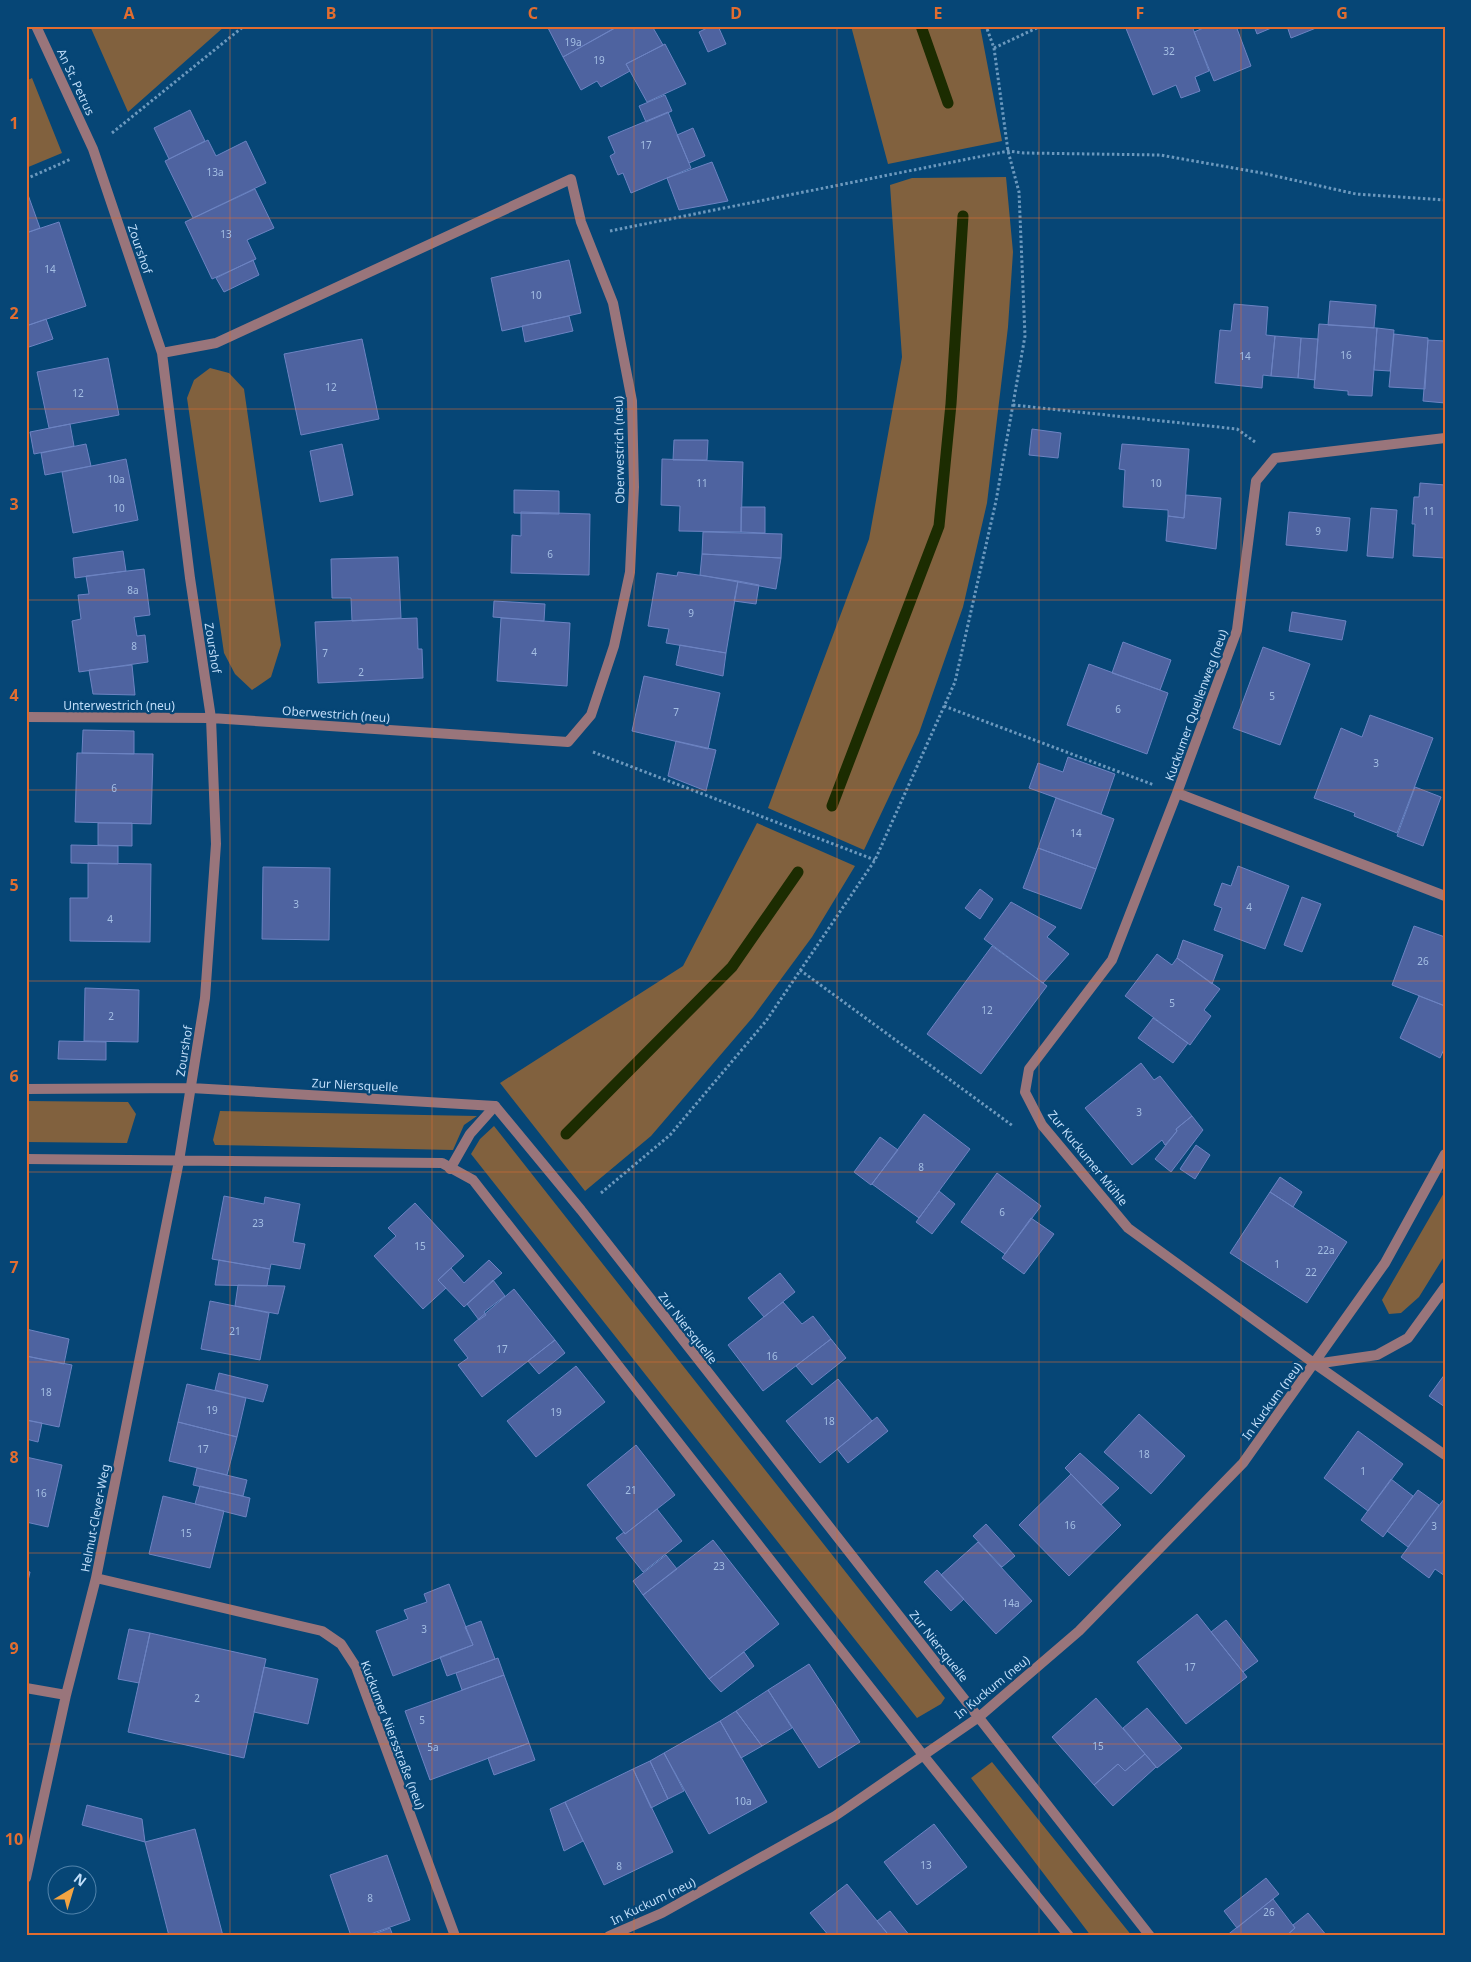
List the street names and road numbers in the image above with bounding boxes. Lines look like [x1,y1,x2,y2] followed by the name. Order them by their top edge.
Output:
[53,46,99,118] street label: An St. Petrus
[124,222,157,277] street label: Zourshof
[610,396,628,504] street label: Oberwestrich (neu)
[201,621,226,675] street label: Zourshof
[1161,627,1231,783] street label: Kuckumer Quellenweg (neu)
[63,697,175,714] street label: Unterwestrich (neu)
[282,702,391,726] street label: Oberwestrich (neu)
[172,1024,197,1078] street label: Zourshof
[311,1074,399,1096] street label: Zur Niersquelle
[1044,1107,1132,1210] street label: Zur Kuckumer Mühle
[655,1289,721,1368] street label: Zur Niersquelle
[1238,1358,1306,1443] street label: In Kuckum (neu)
[76,1463,114,1573] street label: Helmut-Clever-Weg
[906,1607,972,1686] street label: Zur Niersquelle
[951,1651,1033,1723] street label: In Kuckum (neu)
[357,1658,429,1812] street label: Kuckumer Niersstraße (neu)
[608,1873,699,1929] street label: In Kuckum (neu)

